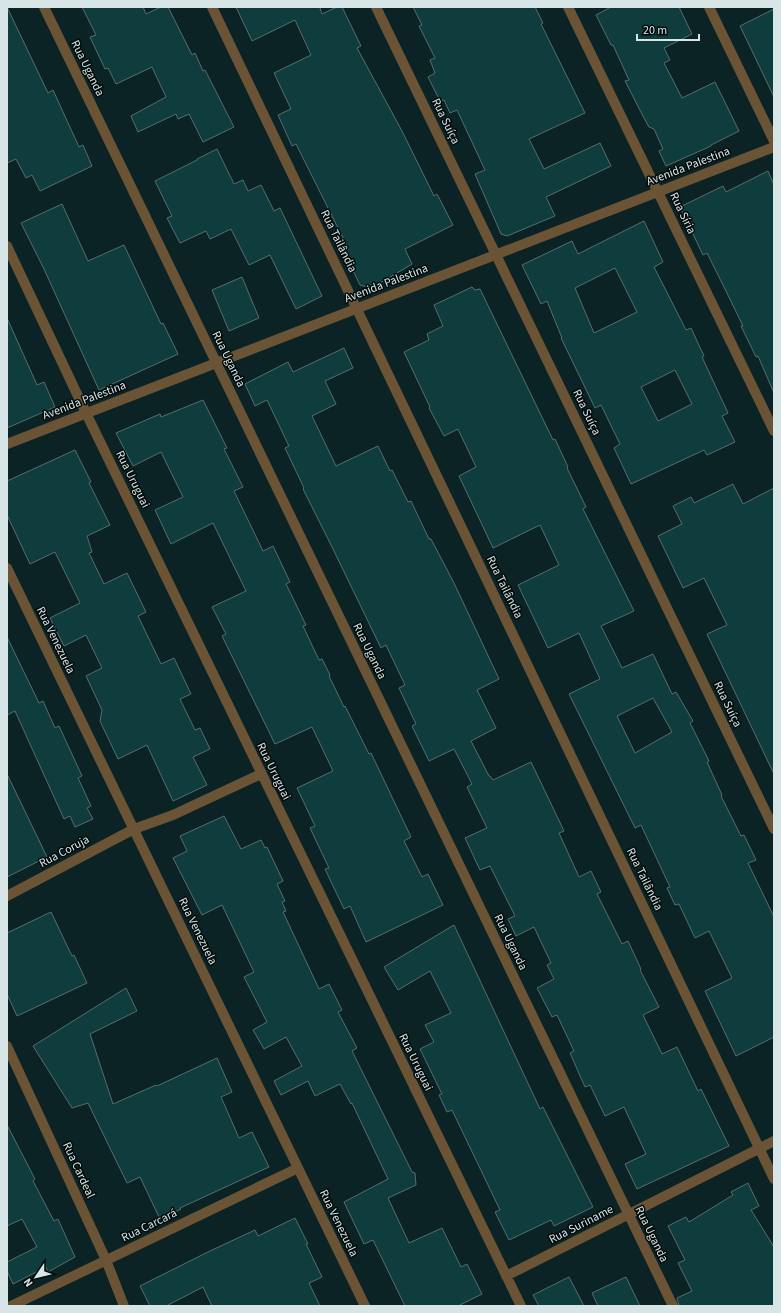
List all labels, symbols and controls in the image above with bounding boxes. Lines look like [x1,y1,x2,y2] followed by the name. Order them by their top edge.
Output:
[637,16,699,42] scale bar
[643,22,667,39] text: 20 m
[67,37,108,99] street label: Rua Uganda
[427,95,464,147] street label: Rua Suíça
[644,143,732,190] street label: Avenida Palestina
[665,190,700,237] street label: Rua Síria
[316,207,361,275] street label: Rua Tailândia
[342,260,430,307] street label: Avenida Palestina
[208,328,249,390] street label: Rua Uganda
[40,377,128,424] street label: Avenida Palestina
[568,386,605,438] street label: Rua Suíça
[111,448,154,511] street label: Rua Uruguai
[482,553,527,621] street label: Rua Tailândia
[32,604,79,677] street label: Rua Venezuela
[349,620,390,682] street label: Rua Uganda
[709,678,746,730] street label: Rua Suíça
[252,740,295,803] street label: Rua Uruguai
[36,831,92,872] street label: Rua Coruja
[622,845,667,913] street label: Rua Tailândia
[174,895,221,968] street label: Rua Venezuela
[490,911,531,973] street label: Rua Uganda
[394,1031,437,1094] street label: Rua Uruguai
[58,1139,99,1201] street label: Rua Cardeal
[315,1187,362,1260] street label: Rua Venezuela
[546,1201,616,1248] street label: Rua Suriname
[631,1203,672,1265] street label: Rua Uganda
[118,1205,180,1246] street label: Rua Carcará
[16,1257,56,1297] north arrow
[20,1275,36,1290] text: N

